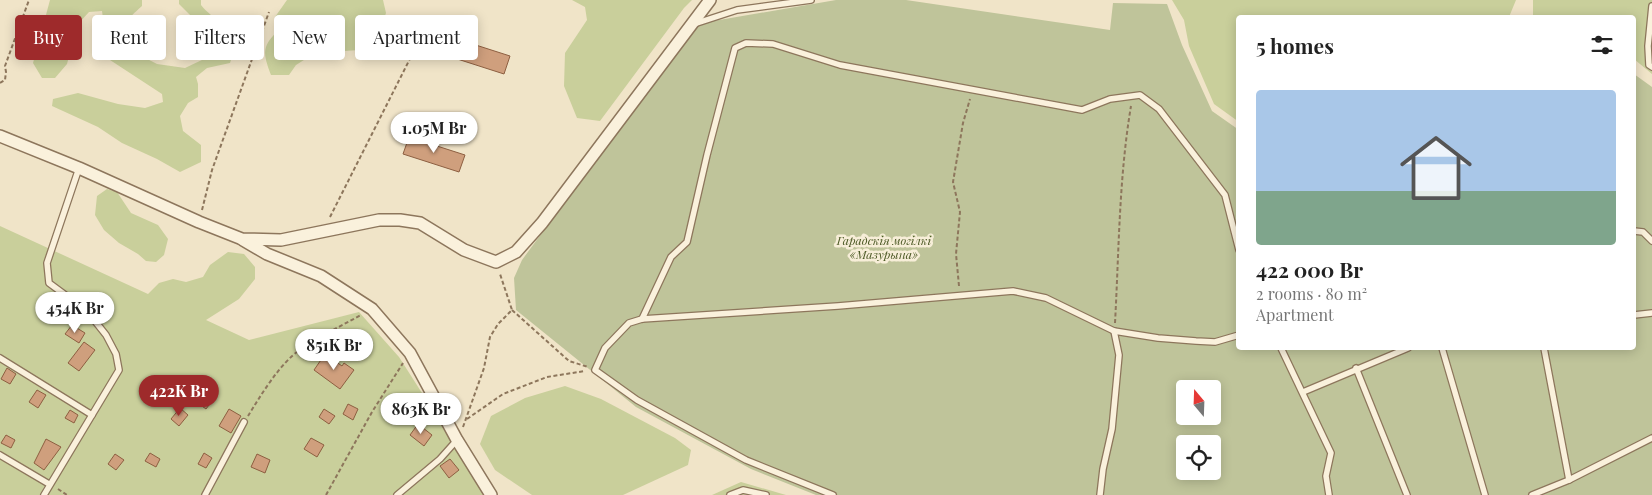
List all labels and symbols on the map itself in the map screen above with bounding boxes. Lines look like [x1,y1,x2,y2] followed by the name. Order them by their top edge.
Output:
[382,112,486,154] pin: 1.05M Br
[836,232,932,262] park label: Гарадскія могілкі «Мазурына»
[29,292,121,334] pin: 454K Br
[288,328,380,371] pin: 851K Br
[133,374,225,417] pin: 422K Br
[1176,380,1221,425] north arrow
[375,392,467,435] pin: 863K Br

